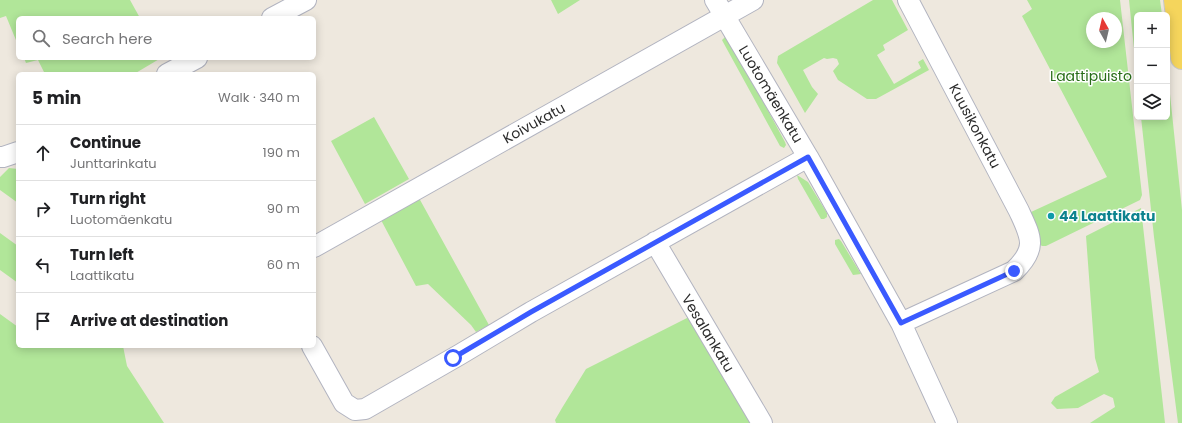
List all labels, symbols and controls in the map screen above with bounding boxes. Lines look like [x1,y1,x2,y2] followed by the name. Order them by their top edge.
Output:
[1086,12,1122,48] north arrow
[1134,12,1170,120] map controls
[1134,12,1170,48] button: +
[16,16,316,60] search box
[30,27,52,49] icon: search
[62,28,152,49] text: Search here
[734,42,808,146] street label: Luotomäenkatu
[1134,48,1170,84] button: −
[1050,66,1132,86] park label: Laattipuisto
[944,80,1006,172] street label: Kuusikonkatu
[1134,84,1170,120] button: layers
[32,86,81,110] text: 5 min
[218,88,300,107] text: Walk · 340 m
[499,98,569,148] street label: Koivukatu
[70,132,141,153] text: Continue
[32,142,54,164] icon: ahead
[263,143,300,162] text: 190 m
[70,154,157,173] text: Junttarinkatu
[70,188,146,209] text: Turn right
[32,198,54,220] icon: right
[267,199,300,218] text: 90 m
[1059,206,1155,226] place label: 44 Laattikatu
[70,210,172,229] text: Luotomäenkatu
[1046,211,1056,221] marker: 44 Laattikatu
[70,244,134,265] text: Turn left
[32,254,54,276] icon: left
[267,255,300,274] text: 60 m
[1005,262,1023,280] route end
[70,266,134,285] text: Laattikatu
[677,290,739,376] street label: Vesalankatu
[32,310,54,332] icon: arrive
[70,310,228,331] text: Arrive at destination
[444,349,462,367] route start

